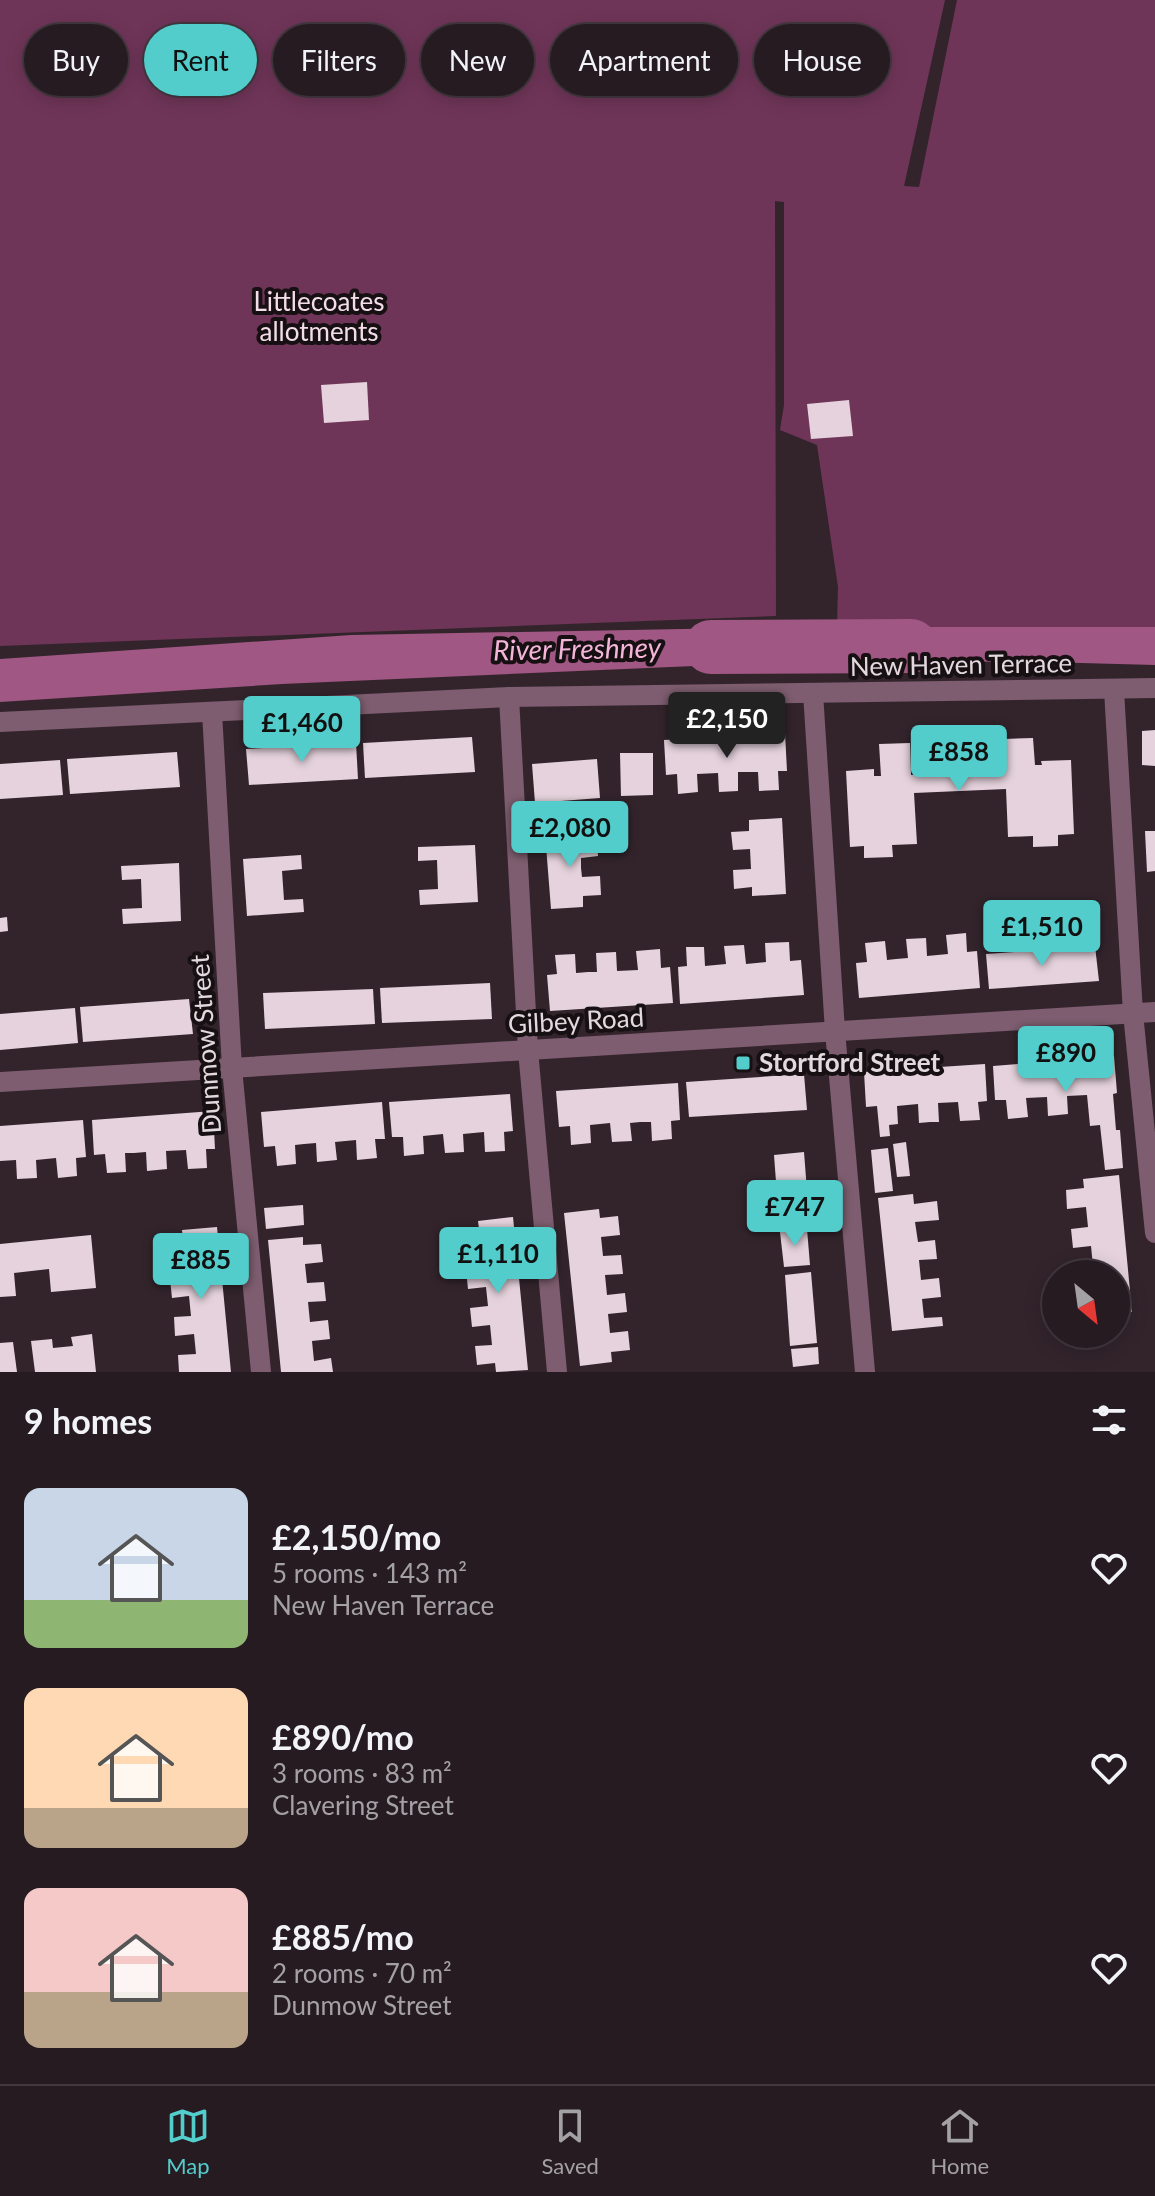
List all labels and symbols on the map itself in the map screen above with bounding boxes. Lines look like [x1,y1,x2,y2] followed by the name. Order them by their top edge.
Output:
[253,285,385,347] park label: Littlecoates allotments
[493,630,662,666] water label: River Freshney
[850,646,1072,682] street label: New Haven Terrace
[662,692,792,760] pin: £2,150
[237,696,367,764] pin: £1,460
[912,725,1006,793] pin: £858
[505,801,635,869] pin: £2,080
[977,900,1107,968] pin: £1,510
[183,953,227,1135] street label: Dunmow Street
[507,1000,645,1040] street label: Gilbey Road
[1019,1026,1113,1094] pin: £890
[759,1046,940,1078] place label: Stortford Street
[734,1054,752,1072] marker: Stortford Street
[748,1180,842,1248] pin: £747
[433,1227,563,1295] pin: £1,110
[154,1233,248,1301] pin: £885
[1042,1260,1130,1348] north arrow

